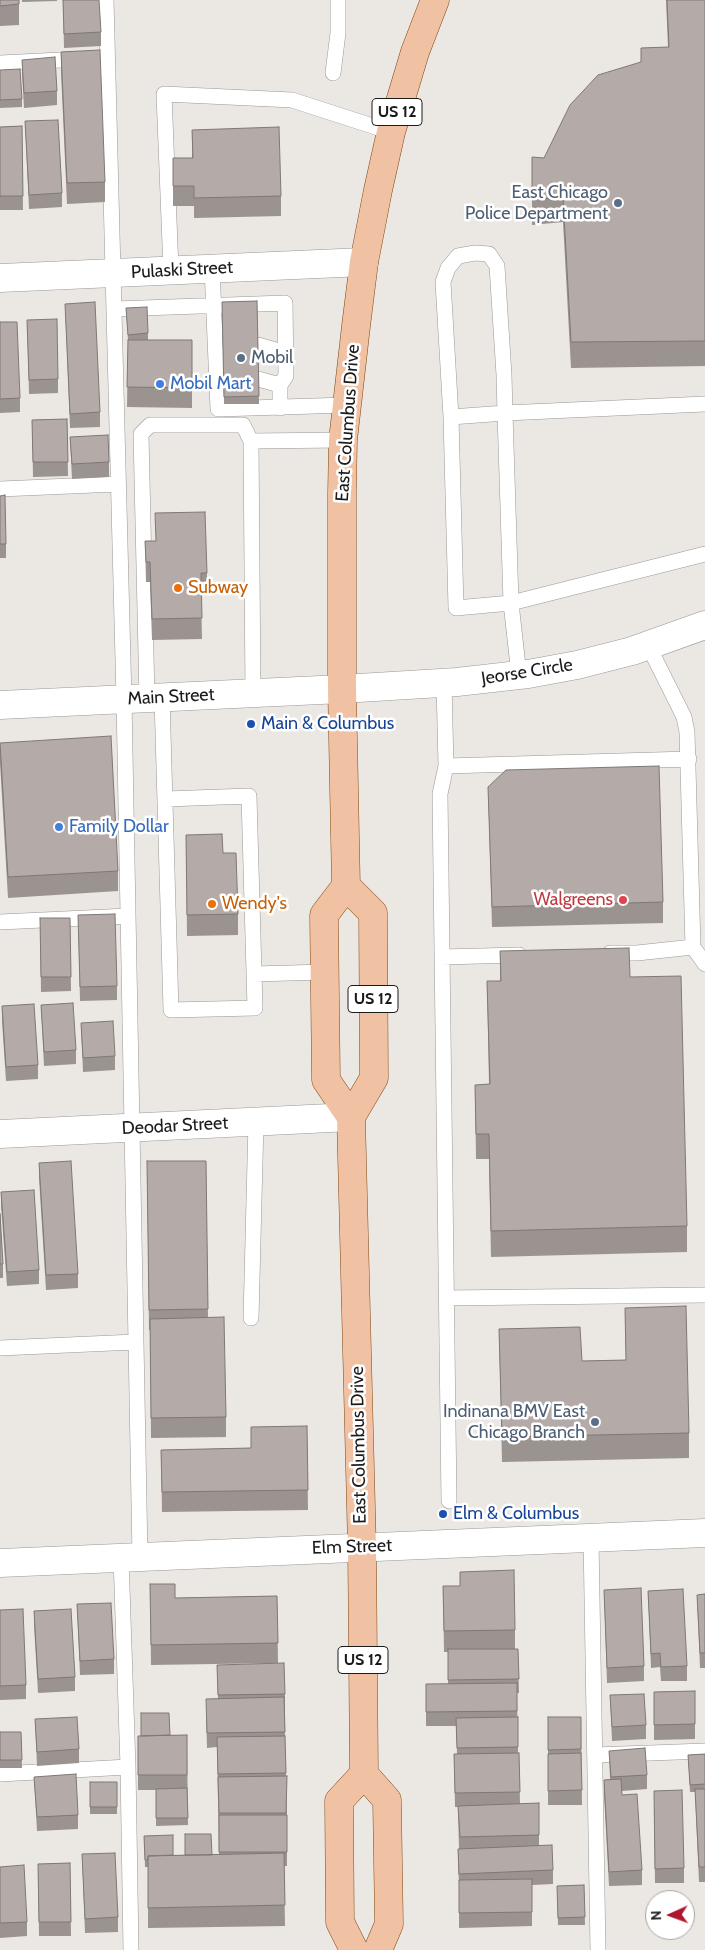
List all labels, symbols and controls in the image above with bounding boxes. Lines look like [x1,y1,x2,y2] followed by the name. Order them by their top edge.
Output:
[372,98,422,125] road number: US 12
[465,182,608,224] place label: East Chicago Police Department
[612,197,624,209] marker: East Chicago Police Department
[130,257,234,283] street label: Pulaski Street
[332,344,364,502] street label: East Columbus Drive
[251,347,293,369] place label: Mobil
[235,352,247,364] marker: Mobil
[170,373,251,395] place label: Mobil Mart
[154,378,166,390] marker: Mobil Mart
[188,577,248,599] place label: Subway
[172,582,184,594] marker: Subway
[480,654,574,690] street label: Jeorse Circle
[127,684,215,710] street label: Main Street
[261,713,394,735] place label: Main & Columbus
[245,718,257,730] marker: Main & Columbus
[69,816,169,838] place label: Family Dollar
[53,821,65,833] marker: Family Dollar
[533,889,613,911] place label: Walgreens
[222,893,287,915] place label: Wendy's
[617,894,629,906] marker: Walgreens
[206,898,218,910] marker: Wendy's
[348,986,398,1012] road number: US 12
[121,1112,229,1140] street label: Deodar Street
[347,1366,371,1524] street label: East Columbus Drive
[443,1401,585,1444] place label: Indinana BMV East Chicago Branch
[589,1416,601,1428] marker: Indinana BMV East Chicago Branch
[453,1503,579,1525] place label: Elm & Columbus
[437,1508,449,1520] marker: Elm & Columbus
[311,1535,393,1559] street label: Elm Street
[338,1646,388,1674] road number: US 12
[645,1890,695,1940] north arrow
[647,1910,665,1921] text: N

